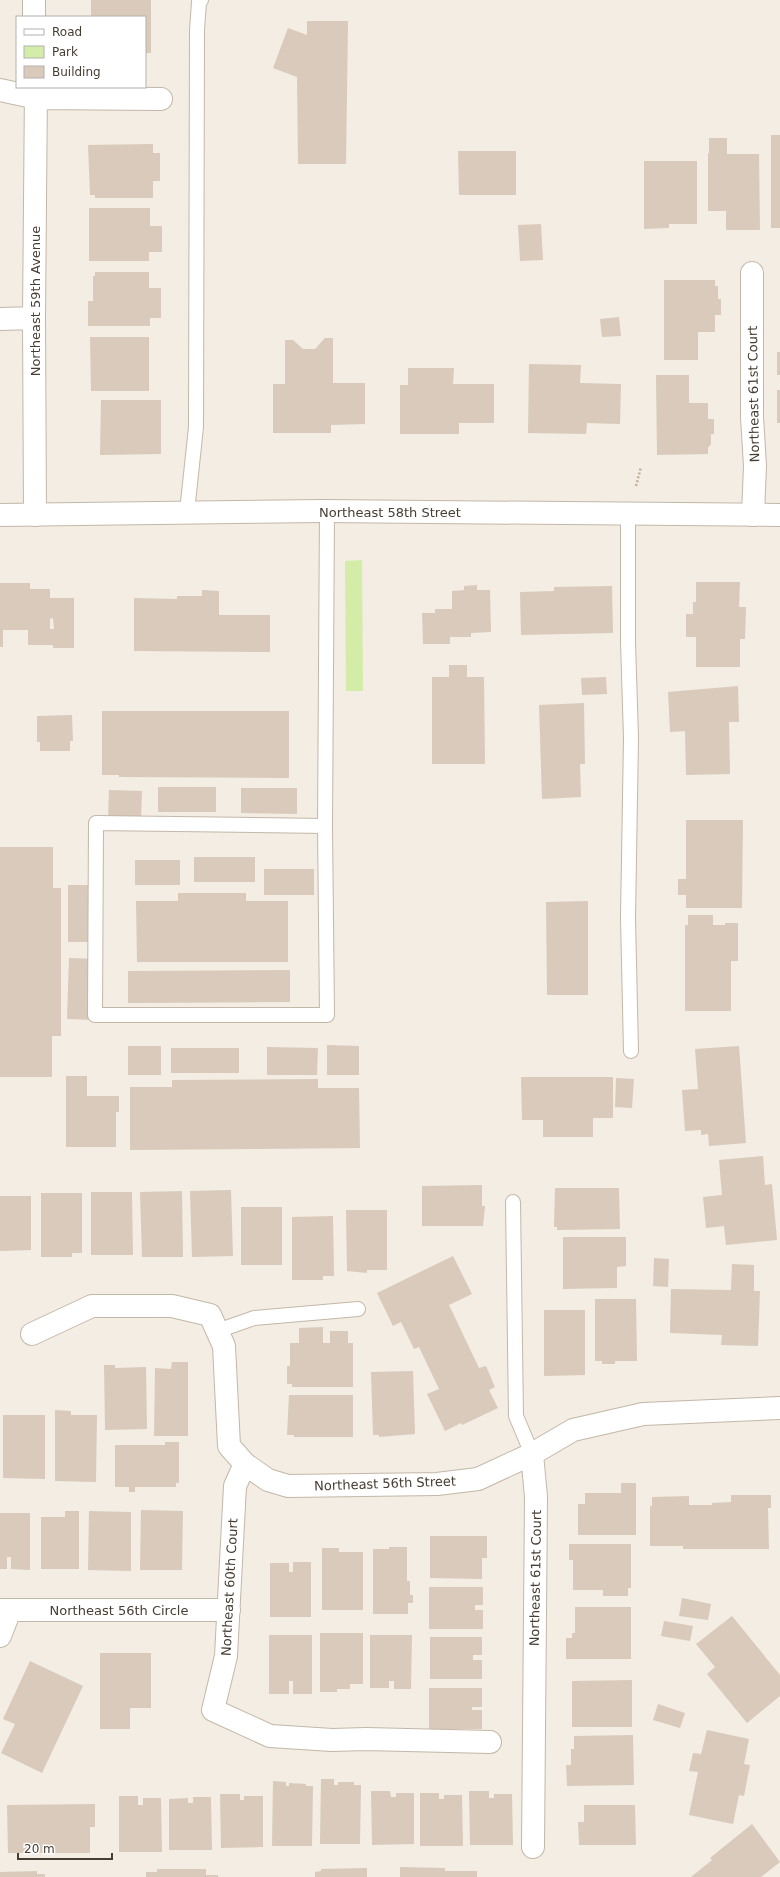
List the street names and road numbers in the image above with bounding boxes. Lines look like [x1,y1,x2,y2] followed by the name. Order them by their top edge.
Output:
[28,226,43,376] street label: Northeast 59th Avenue
[745,326,762,462] street label: Northeast 61st Court
[319,505,461,520] street label: Northeast 58th Street
[314,1474,456,1493] street label: Northeast 56th Street
[527,1510,544,1646] street label: Northeast 61st Court
[218,1518,241,1656] street label: Northeast 60th Court
[50,1603,188,1618] street label: Northeast 56th Circle

